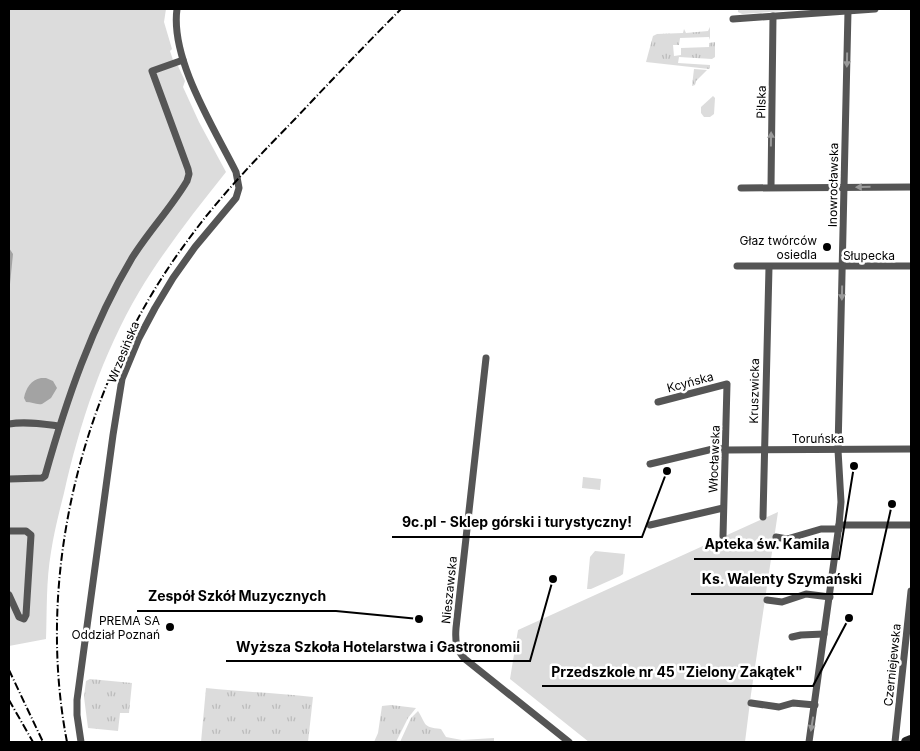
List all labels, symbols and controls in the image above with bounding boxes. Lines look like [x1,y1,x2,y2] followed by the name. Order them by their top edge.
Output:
[843,52,851,68] one-way arrow
[753,85,769,119] street label: Pilska
[767,130,775,146] one-way arrow
[825,143,841,227] street label: Inowrocławska
[854,183,870,191] one-way arrow
[740,233,817,262] place label: Głaz twórców osiedla
[821,241,833,253] marker: Głaz twórców osiedla
[843,248,895,263] street label: Słupecka
[838,285,846,301] one-way arrow
[104,319,142,385] street label: Wrzesińska
[746,358,762,424] street label: Kruszwicka
[665,369,715,395] street label: Kcyńska
[705,425,723,493] street label: Włocławska
[792,431,844,446] street label: Toruńska
[392,508,642,537] callout: 9c.pl - Sklep górski i turystyczny!
[402,513,632,530] text: 9c.pl - Sklep górski i turystyczny!
[694,530,839,559] callout: Apteka św. Kamila
[704,535,830,552] text: Apteka św. Kamila
[438,555,460,625] street label: Nieszawska
[691,565,872,594] callout: Ks. Walenty Szymański
[702,570,862,587] text: Ks. Walenty Szymański
[137,582,336,611] callout: Zespół Szkół Muzycznych
[148,587,326,604] text: Zespół Szkół Muzycznych
[71,613,160,642] place label: PREMA SA Oddział Poznań
[164,621,176,633] marker: PREMA SA Oddział Poznań
[880,623,904,707] street label: Czerniejewska
[226,632,530,661] callout: Wyższa Szkoła Hotelarstwa i Gastronomii
[236,638,520,655] text: Wyższa Szkoła Hotelarstwa i Gastronomii
[542,657,813,686] callout: Przedszkole nr 45 "Zielony Zakątek"
[551,663,803,680] text: Przedszkole nr 45 "Zielony Zakątek"
[807,716,815,732] one-way arrow

